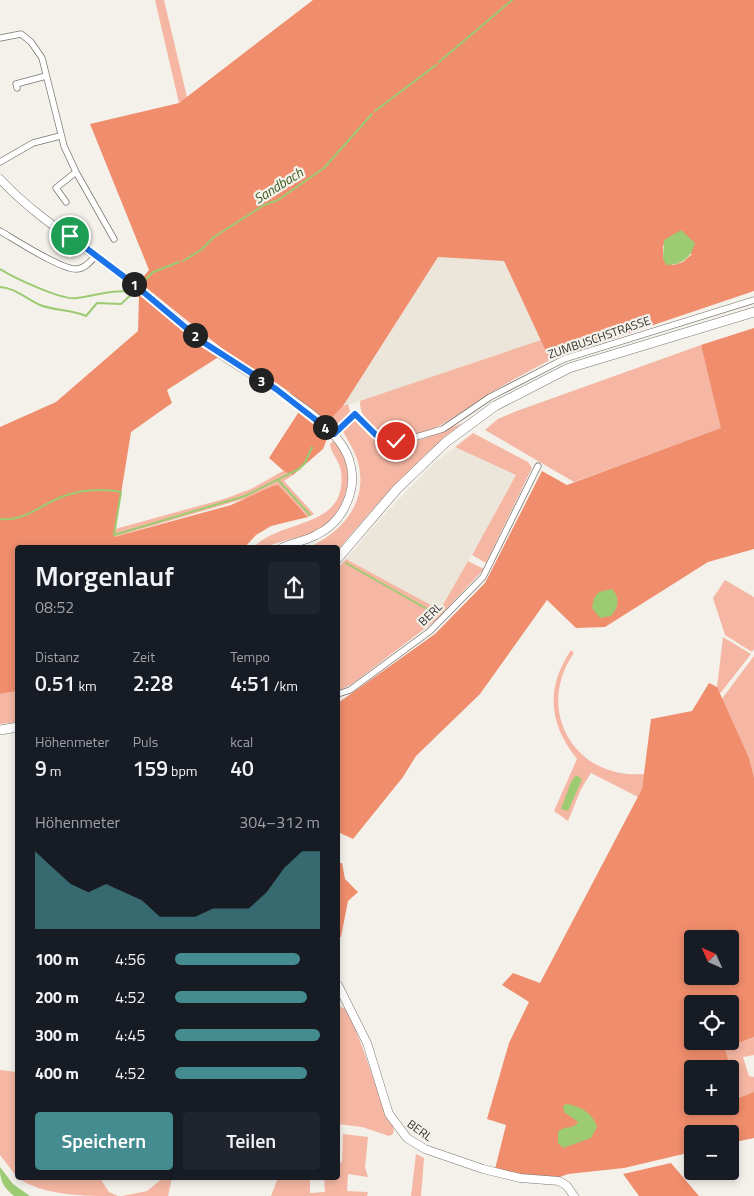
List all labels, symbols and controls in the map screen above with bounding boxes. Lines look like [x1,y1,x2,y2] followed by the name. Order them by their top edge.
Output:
[249,161,308,208] water label: Sandbach
[49,215,91,257] pin
[56,222,84,250] icon: arrive
[122,272,146,296] pin: 1
[131,274,138,295] text: 1
[545,310,653,363] street label: ZUMBUSCHSTRASSE
[182,322,208,348] pin: 2
[192,325,199,346] text: 2
[248,368,274,392] pin: 3
[258,370,265,391] text: 3
[312,414,338,440] pin: 4
[322,417,329,438] text: 4
[375,420,417,462] pin
[382,427,410,455] icon: check
[35,554,174,597] text: Morgenlauf
[268,562,320,614] button: share
[35,595,74,619] text: 08:52
[414,598,447,630] street label: BERL
[35,646,79,667] text: Distanz
[133,646,155,667] text: Zeit
[230,646,270,667] text: Tempo
[35,667,75,699] text: 0.51
[133,667,173,699] text: 2:28
[230,667,271,699] text: 4:51
[75,675,97,696] text: km
[271,675,298,696] text: /km
[35,731,109,752] text: Höhenmeter
[133,731,158,752] text: Puls
[230,731,253,752] text: kcal
[35,752,47,784] text: 9
[133,752,168,784] text: 159
[230,752,254,784] text: 40
[47,760,62,781] text: m
[168,760,197,781] text: bpm
[35,810,120,834] text: Höhenmeter
[239,810,320,834] text: 304–312 m
[684,930,739,985] north arrow
[684,930,739,1180] map controls
[35,947,79,971] text: 100 m
[115,947,145,971] text: 4:56
[35,985,79,1009] text: 200 m
[115,985,145,1009] text: 4:52
[684,995,739,1050] button: locate
[35,1023,79,1047] text: 300 m
[115,1023,145,1047] text: 4:45
[684,1060,739,1115] button: +
[35,1061,79,1085] text: 400 m
[115,1061,145,1085] text: 4:52
[35,1112,173,1170] button: Speichern
[183,1112,320,1170] button: Teilen
[403,1114,437,1146] street label: BERL
[684,1125,739,1180] button: −

